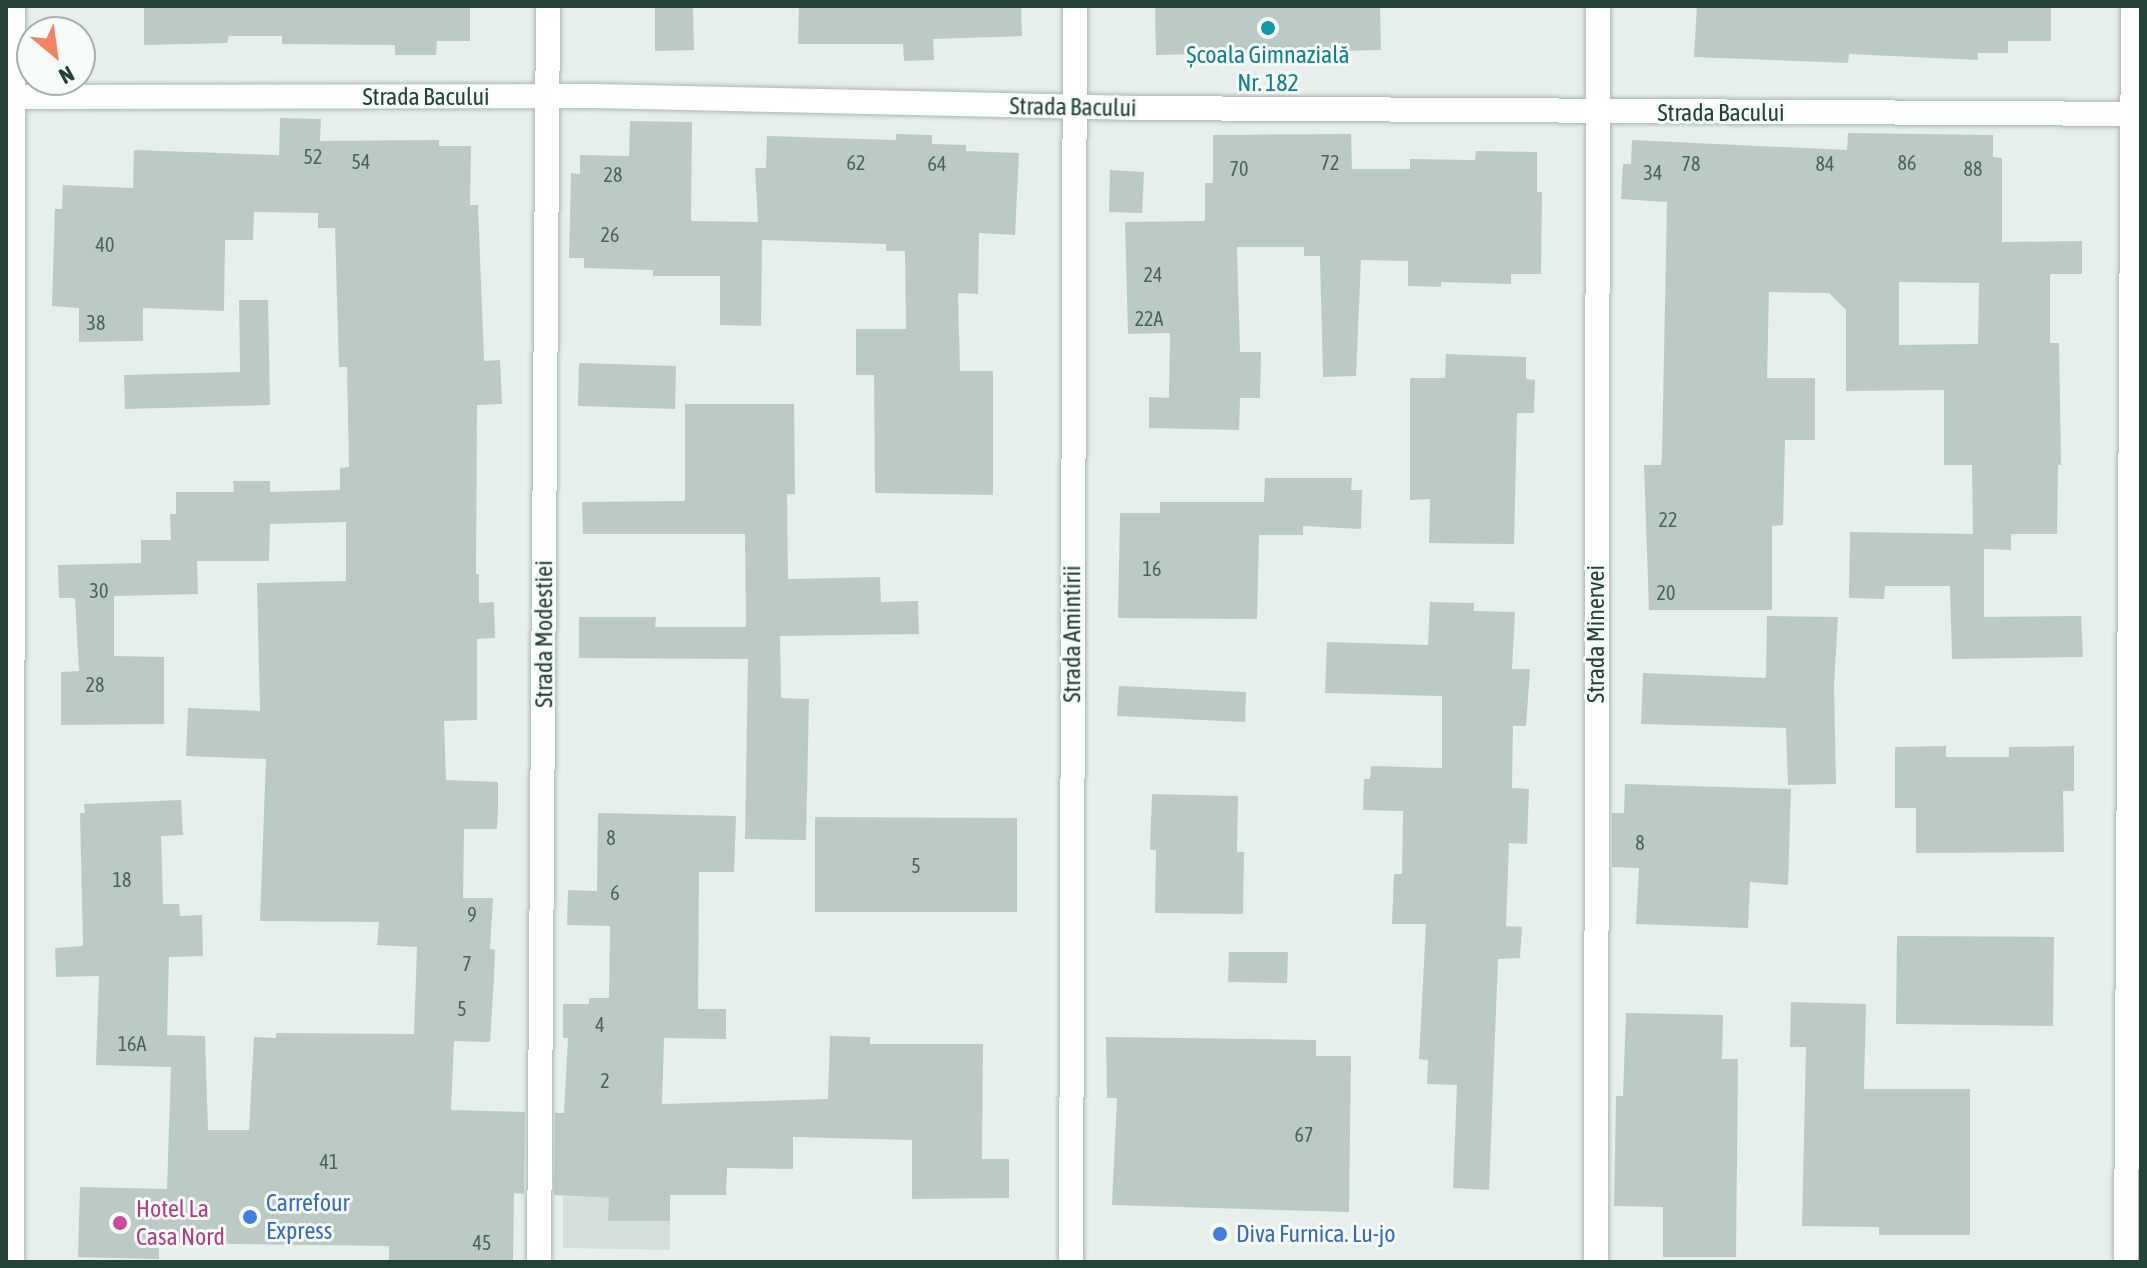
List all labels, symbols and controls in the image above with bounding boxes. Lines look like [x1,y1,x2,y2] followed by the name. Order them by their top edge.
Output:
[16,16,96,96] north arrow
[1259,19,1277,37] marker: Școala Gimnazială Nr. 182
[1186,41,1350,97] place label: Școala Gimnazială Nr. 182
[55,61,79,90] text: N
[362,83,490,111] street label: Strada Bacului
[1009,91,1137,123] street label: Strada Bacului
[1657,99,1785,127] street label: Strada Bacului
[304,144,322,168] house number: 52
[352,149,370,173] house number: 54
[847,150,865,174] house number: 62
[1321,150,1339,174] house number: 72
[1898,150,1916,174] house number: 86
[928,151,946,175] house number: 64
[1682,151,1700,175] house number: 78
[1816,151,1834,175] house number: 84
[1230,156,1248,180] house number: 70
[1964,156,1982,180] house number: 88
[1644,160,1662,184] house number: 34
[604,162,622,186] house number: 28
[601,222,619,246] house number: 26
[96,232,114,256] house number: 40
[1144,262,1162,286] house number: 24
[1135,306,1163,330] house number: 22A
[87,310,105,334] house number: 38
[1659,507,1677,531] house number: 22
[1143,556,1161,580] house number: 16
[530,560,558,708] street label: Strada Modestiei
[1058,565,1086,703] street label: Strada Amintirii
[1582,565,1610,703] street label: Strada Minervei
[90,578,108,602] house number: 30
[1657,580,1675,604] house number: 20
[86,672,104,696] house number: 28
[606,825,616,849] house number: 8
[1635,830,1645,854] house number: 8
[911,853,921,877] house number: 5
[113,867,131,891] house number: 18
[610,880,620,904] house number: 6
[467,902,477,926] house number: 9
[462,951,472,975] house number: 7
[457,996,467,1020] house number: 5
[595,1012,605,1036] house number: 4
[118,1031,146,1055] house number: 16A
[600,1068,610,1092] house number: 2
[1295,1122,1313,1146] house number: 67
[320,1149,338,1173] house number: 41
[266,1189,350,1245] place label: Carrefour Express
[136,1195,225,1251] place label: Hotel La Casa Nord
[241,1208,259,1226] marker: Carrefour Express
[111,1214,129,1232] marker: Hotel La Casa Nord
[1236,1220,1396,1248] place label: Diva Furnica. Lu-jo
[1211,1225,1229,1243] marker: Diva Furnica. Lu-jo
[473,1230,491,1254] house number: 45

